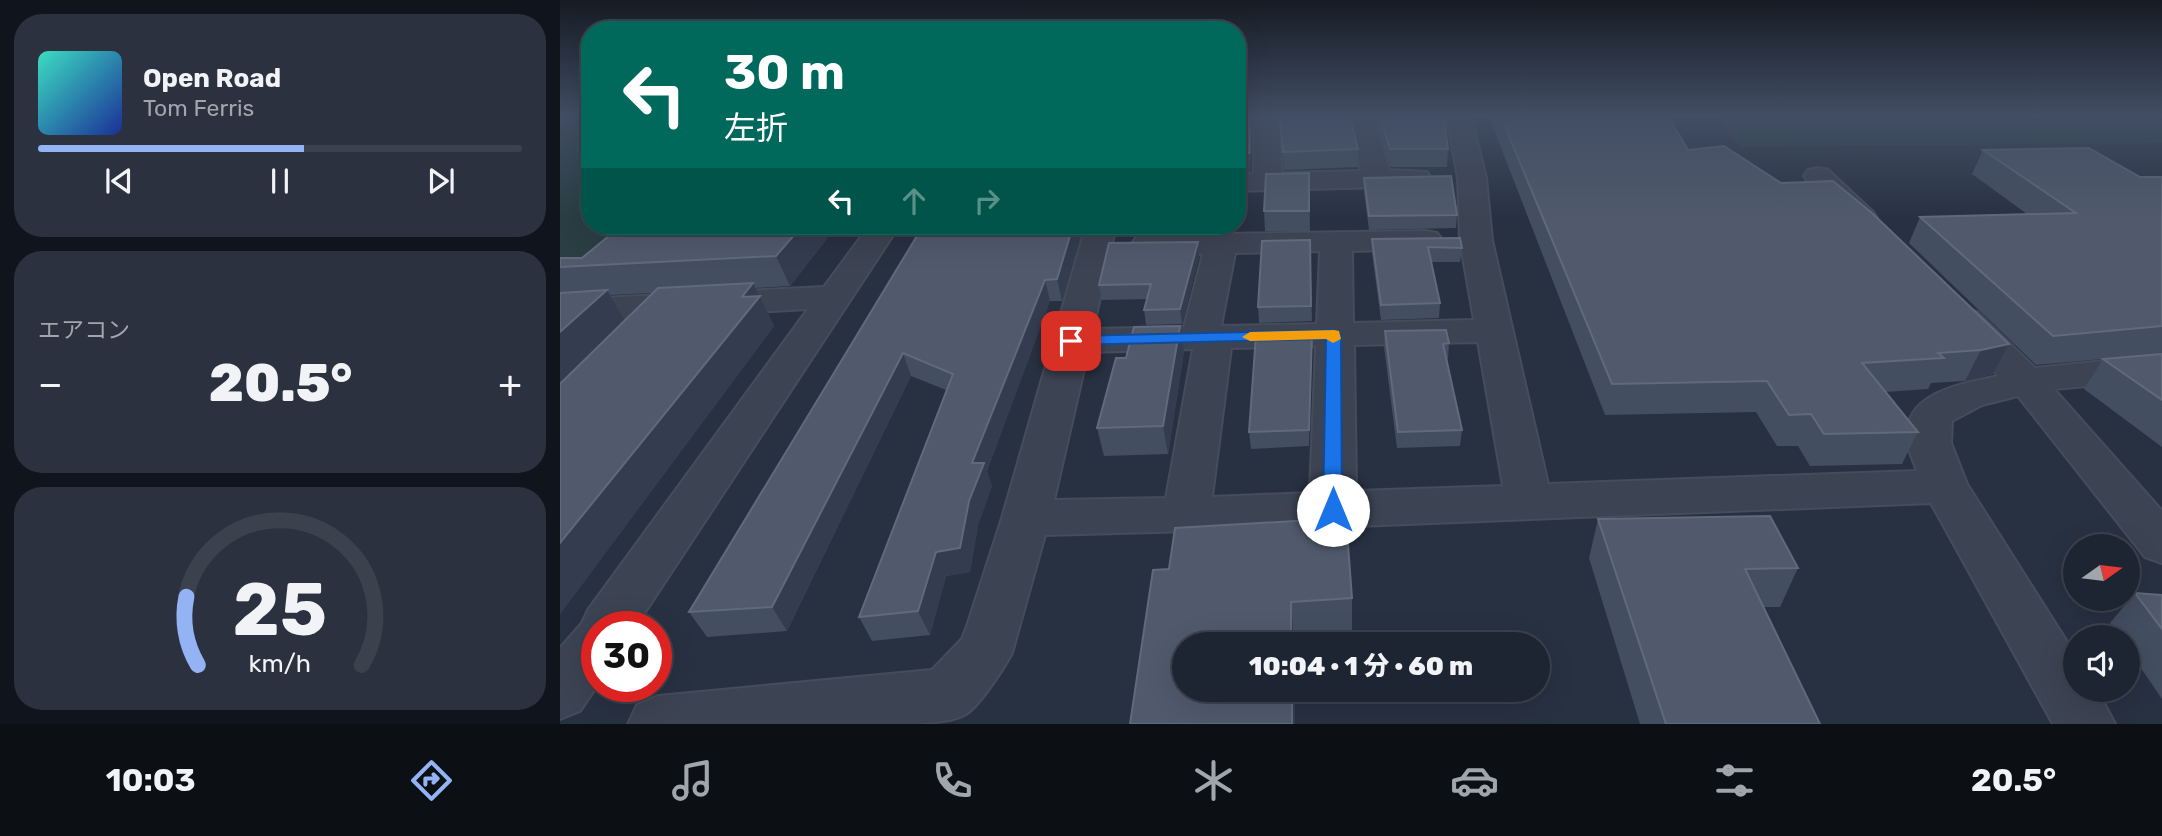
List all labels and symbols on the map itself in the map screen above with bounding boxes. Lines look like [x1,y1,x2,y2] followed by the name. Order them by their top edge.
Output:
[1041,311,1101,371] pin
[1296,473,1370,547] position arrow
[2063,534,2140,611] north arrow
[581,611,672,702] speed limit sign: 30

